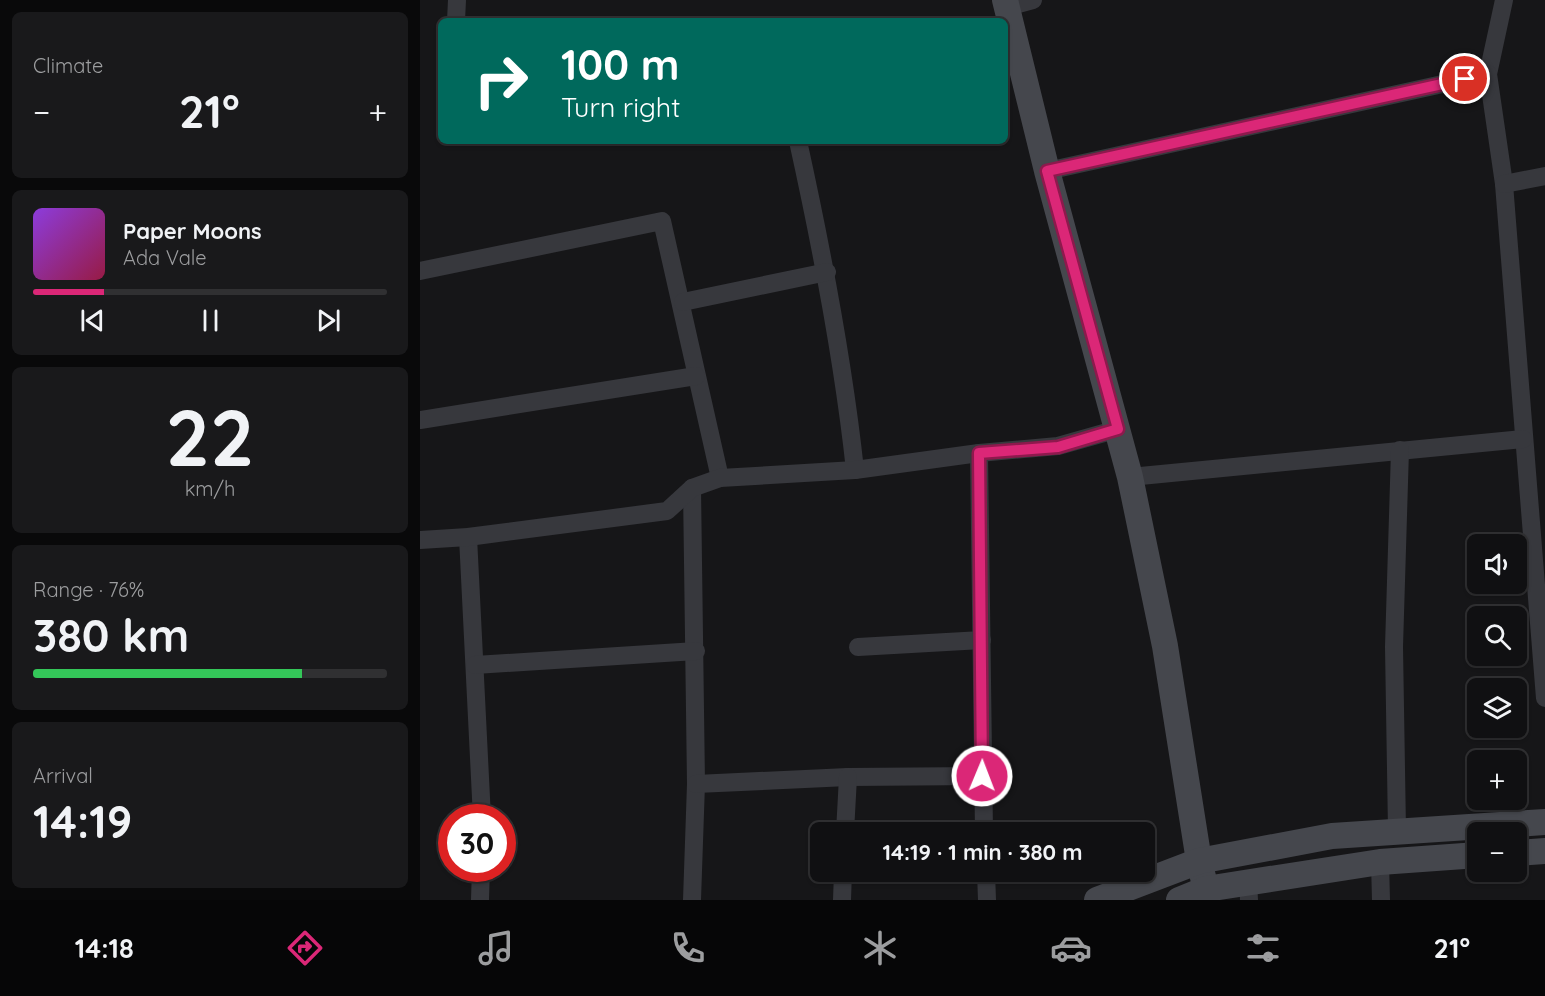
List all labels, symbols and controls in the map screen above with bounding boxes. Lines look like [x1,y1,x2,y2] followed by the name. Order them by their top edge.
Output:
[561,38,679,91] text: 100 m
[462,42,540,120] icon: right
[33,53,103,78] text: Climate
[1439,53,1490,104] pin
[1448,62,1481,95] icon: arrive
[179,83,240,139] text: 21°
[561,90,680,124] text: Turn right
[33,91,50,132] text: −
[368,91,387,132] text: +
[123,217,262,245] text: Paper Moons
[123,245,207,270] text: Ada Vale
[76,304,109,337] icon: previous
[194,304,227,337] icon: pause
[312,304,345,337] icon: next
[166,388,254,486] text: 22
[185,476,235,501] text: km/h
[1467,534,1527,882] map controls
[1467,534,1527,594] button: sound
[33,577,144,602] text: Range · 76%
[1467,606,1527,666] button: search
[33,607,189,663] text: 380 km
[1467,678,1527,738] button: layers
[950,744,1014,808] position arrow
[1467,750,1527,810] button: +
[33,763,93,788] text: Arrival
[33,793,132,849] text: 14:19
[438,804,516,882] speed limit sign: 30
[1467,822,1527,882] button: −
[882,838,1083,866] text: 14:19 · 1 min · 380 m
[284,927,326,969] icon: directions
[475,927,517,969] icon: music
[667,927,709,969] icon: phone
[859,927,901,969] icon: climate
[1050,927,1092,969] icon: car
[1242,927,1284,969] icon: filters
[75,931,134,965] text: 14:18
[1434,931,1470,965] text: 21°

